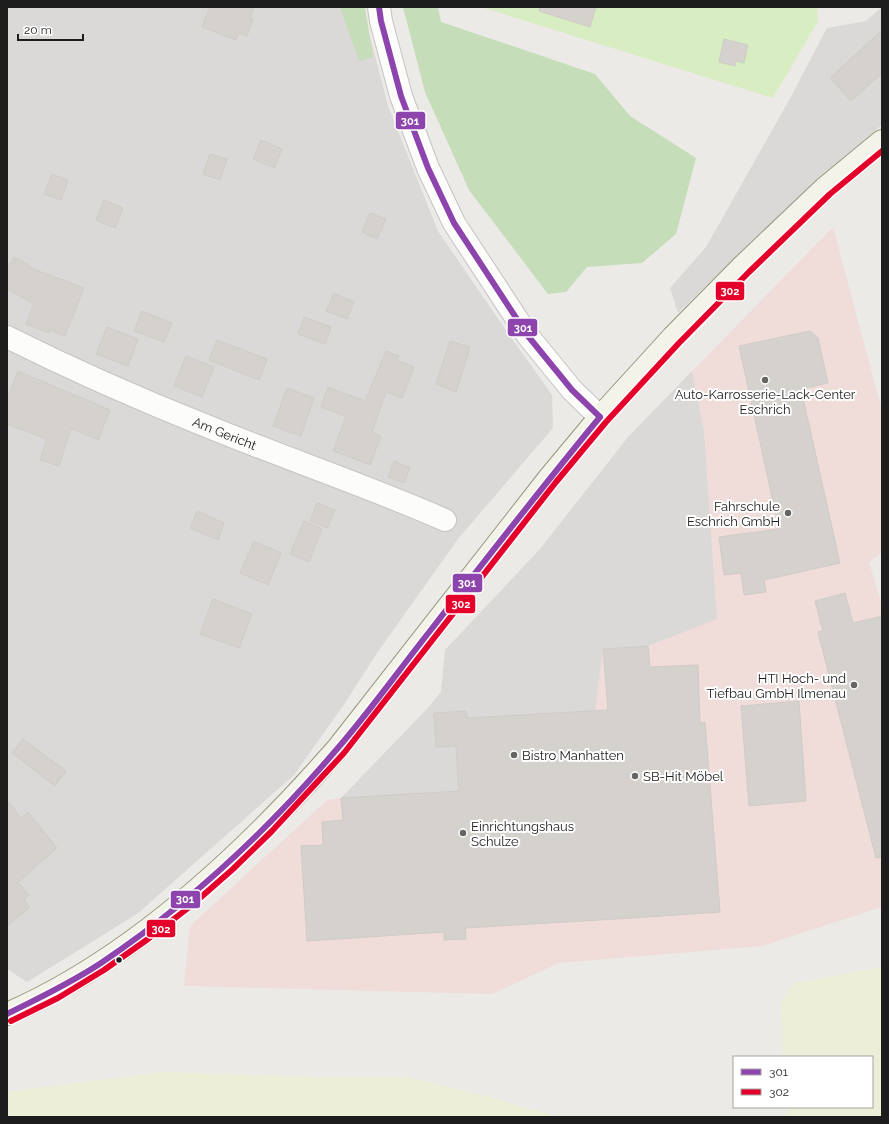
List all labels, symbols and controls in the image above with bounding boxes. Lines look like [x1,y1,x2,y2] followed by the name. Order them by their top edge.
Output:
[18,16,83,42] scale bar
[24,23,52,37] text: 20 m
[395,111,426,130] line badge: 301
[401,115,420,128] text: 301
[715,281,745,301] line badge: 302
[720,285,740,298] text: 302
[507,318,538,337] line badge: 301
[514,322,533,335] text: 301
[760,375,770,385] marker: Auto-Karrosserie-Lack-Center Eschrich
[675,387,856,417] place label: Auto-Karrosserie-Lack-Center Eschrich
[190,414,259,453] street label: Am Gericht
[687,499,780,529] place label: Fahrschule Eschrich GmbH
[783,508,793,518] marker: Fahrschule Eschrich GmbH
[452,573,483,593] line badge: 301
[458,577,477,590] text: 301
[445,594,476,614] line badge: 302
[451,598,471,611] text: 302
[706,671,846,701] place label: HTI Hoch- und Tiefbau GmbH Ilmenau
[849,680,859,690] marker: HTI Hoch- und Tiefbau GmbH Ilmenau
[522,748,624,763] place label: Bistro Manhatten
[509,750,519,760] marker: Bistro Manhatten
[643,769,724,784] place label: SB-Hit Möbel
[630,771,640,781] marker: SB-Hit Möbel
[471,819,574,849] place label: Einrichtungshaus Schulze
[458,828,468,838] marker: Einrichtungshaus Schulze
[170,890,201,909] line badge: 301
[176,893,195,906] text: 301
[146,919,176,938] line badge: 302
[151,923,171,936] text: 302
[114,955,124,965] unlabelled marker
[733,1056,873,1108] legend
[769,1065,788,1079] text: 301
[769,1085,789,1099] text: 302

